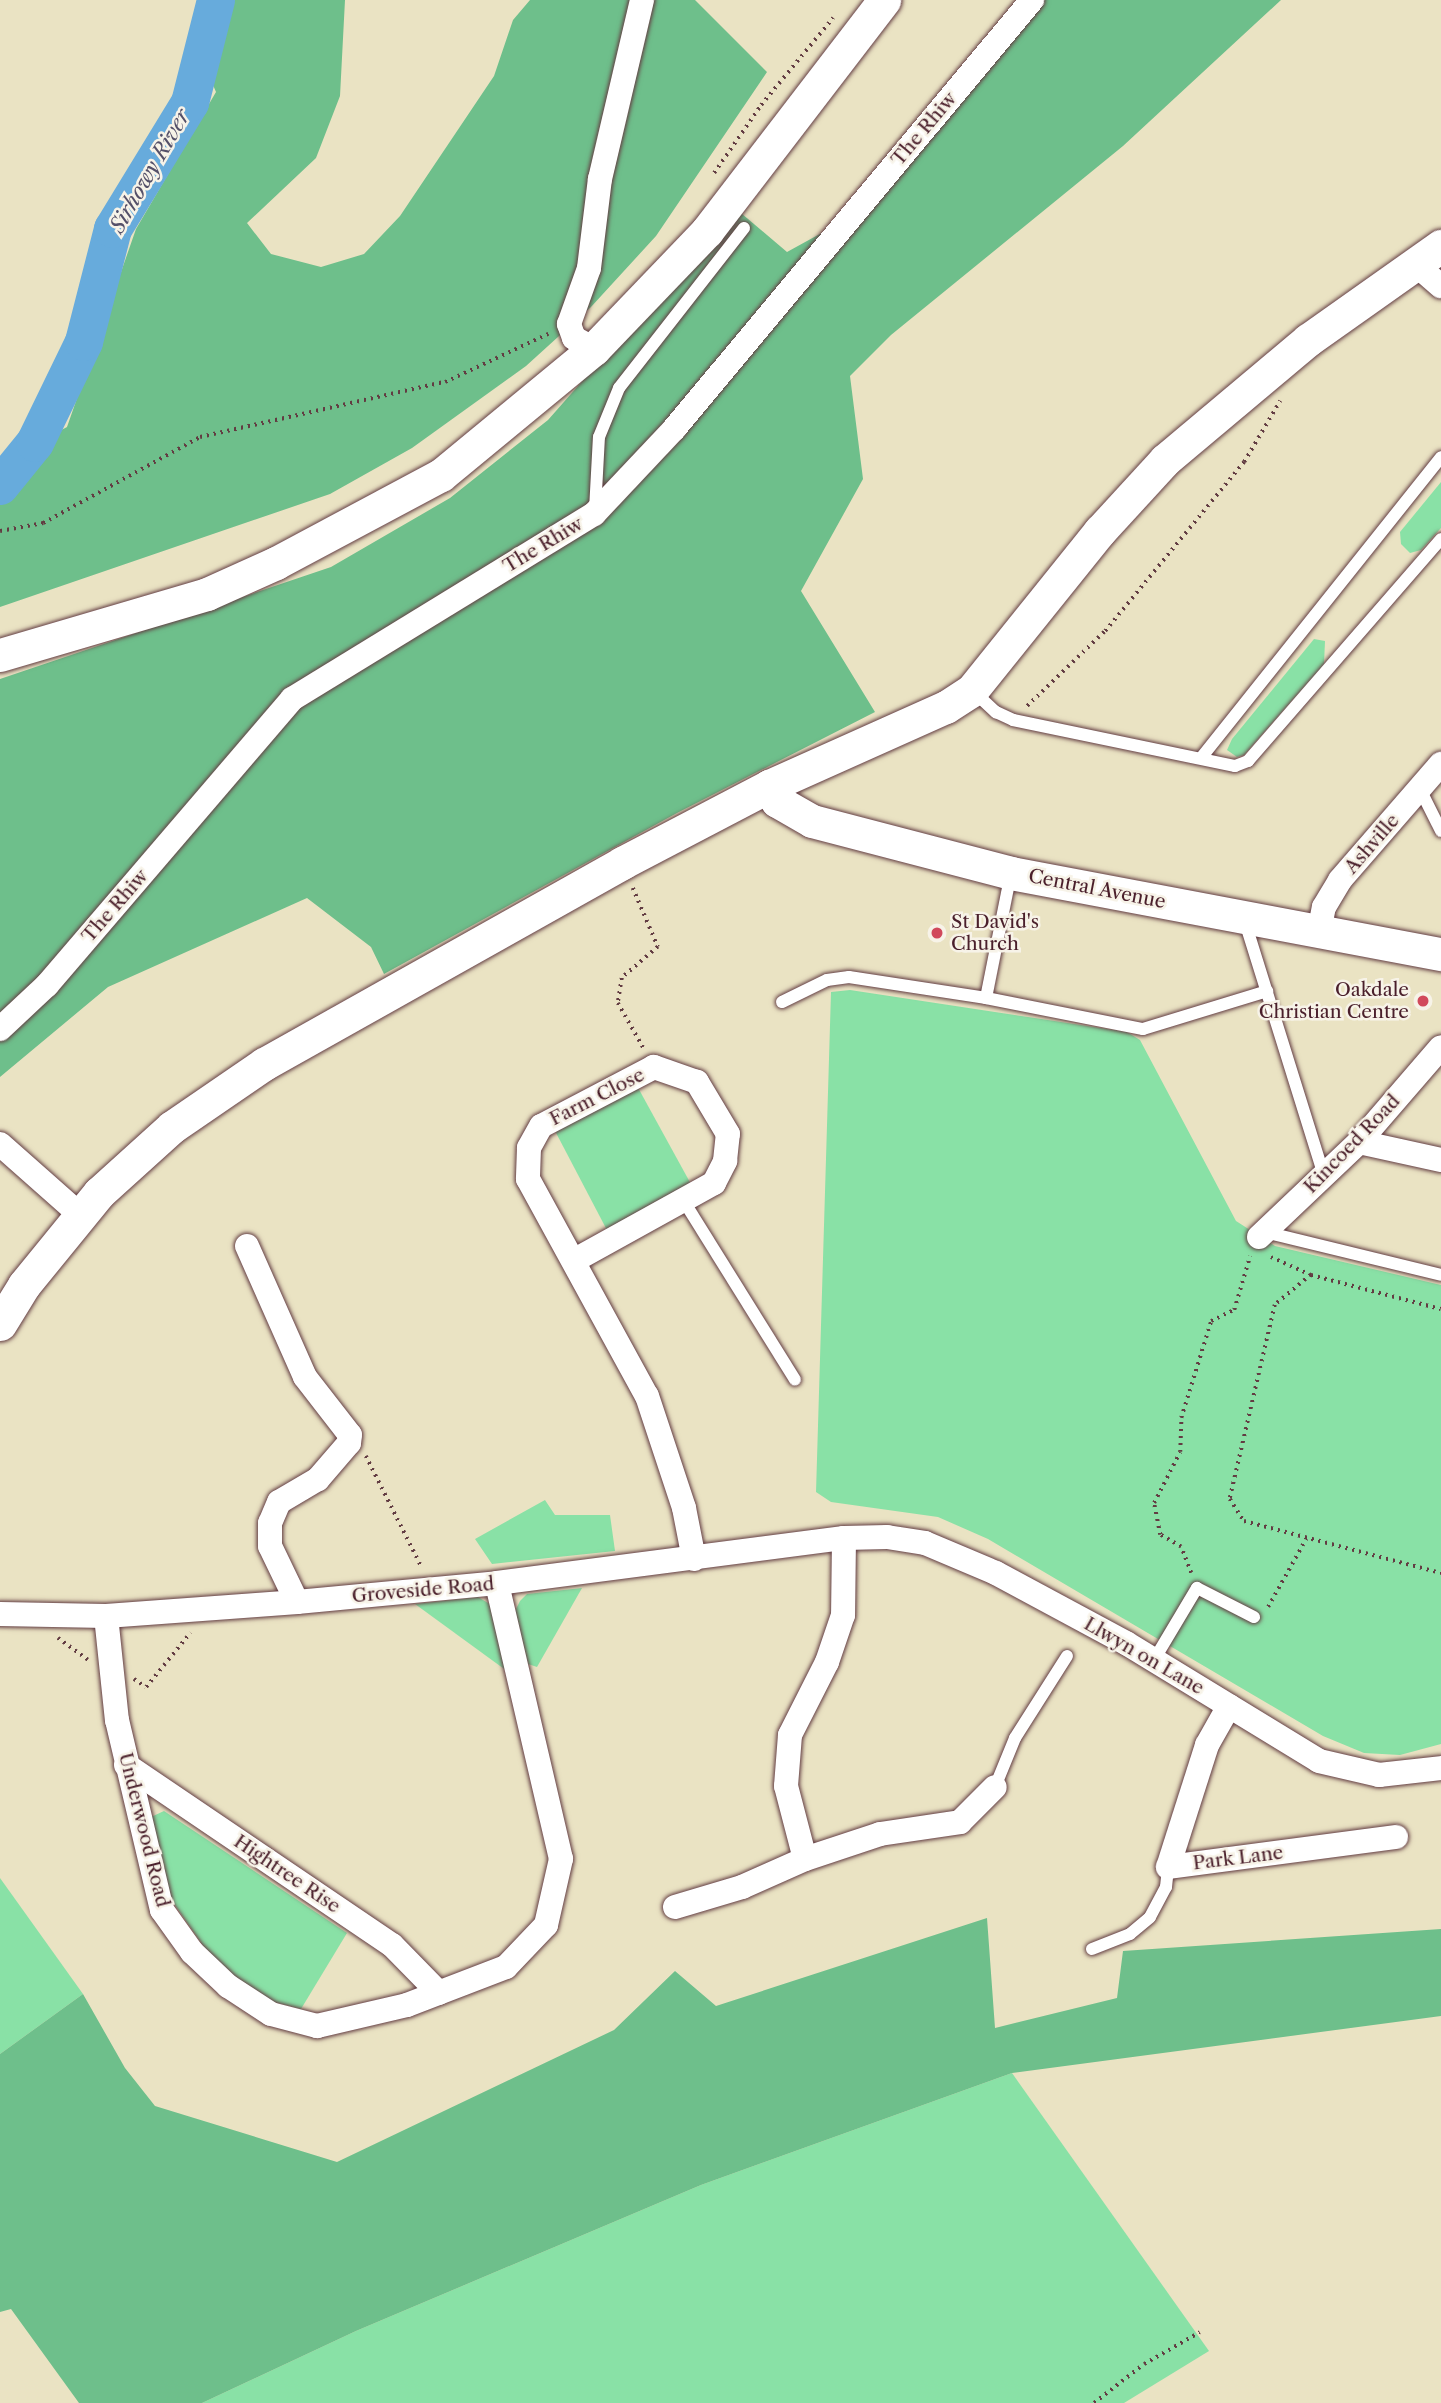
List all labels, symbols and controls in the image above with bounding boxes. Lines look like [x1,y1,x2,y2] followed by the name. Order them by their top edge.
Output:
[887,88,961,170] street label: The Rhiw
[104,105,196,237] water label: Sirhowy River
[499,512,587,578] street label: The Rhiw
[1340,809,1404,879] street label: Ashville
[1026,864,1168,914] street label: Central Avenue
[77,865,153,947] street label: The Rhiw
[951,911,1039,955] place label: St David's Church
[929,925,945,941] marker: St David's Church
[1259,979,1409,1023] place label: Oakdale Christian Centre
[1415,993,1431,1009] marker: Oakdale Christian Centre
[546,1063,648,1131] street label: Farm Close
[1299,1090,1405,1198] street label: Kincoed Road
[351,1572,495,1608] street label: Groveside Road
[1080,1612,1208,1700] street label: Llwyn on Lane
[114,1750,174,1910] street label: Underwood Road
[229,1830,345,1918] street label: Hightree Rise
[1191,1841,1285,1875] street label: Park Lane

